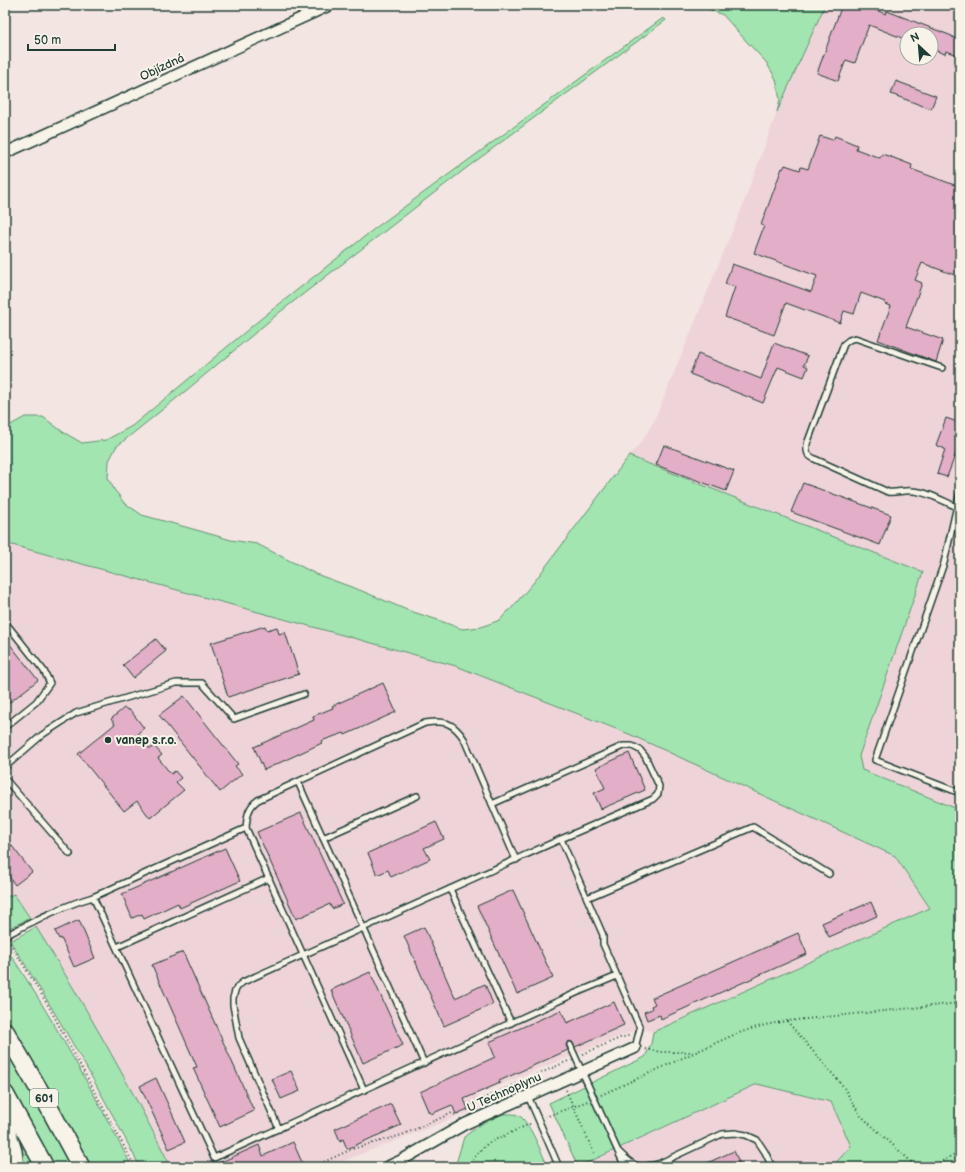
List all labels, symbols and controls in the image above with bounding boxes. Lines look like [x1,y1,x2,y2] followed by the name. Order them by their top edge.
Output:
[28,26,115,52] scale bar
[899,26,939,66] north arrow
[908,30,921,45] text: N
[34,33,61,48] text: 50 m
[138,51,187,84] street label: Objízdná
[115,733,177,748] place label: vanep s.r.o.
[103,735,113,745] marker: vanep s.r.o.
[465,1069,544,1116] street label: U Technoplynu
[30,1089,58,1107] road number: 601

